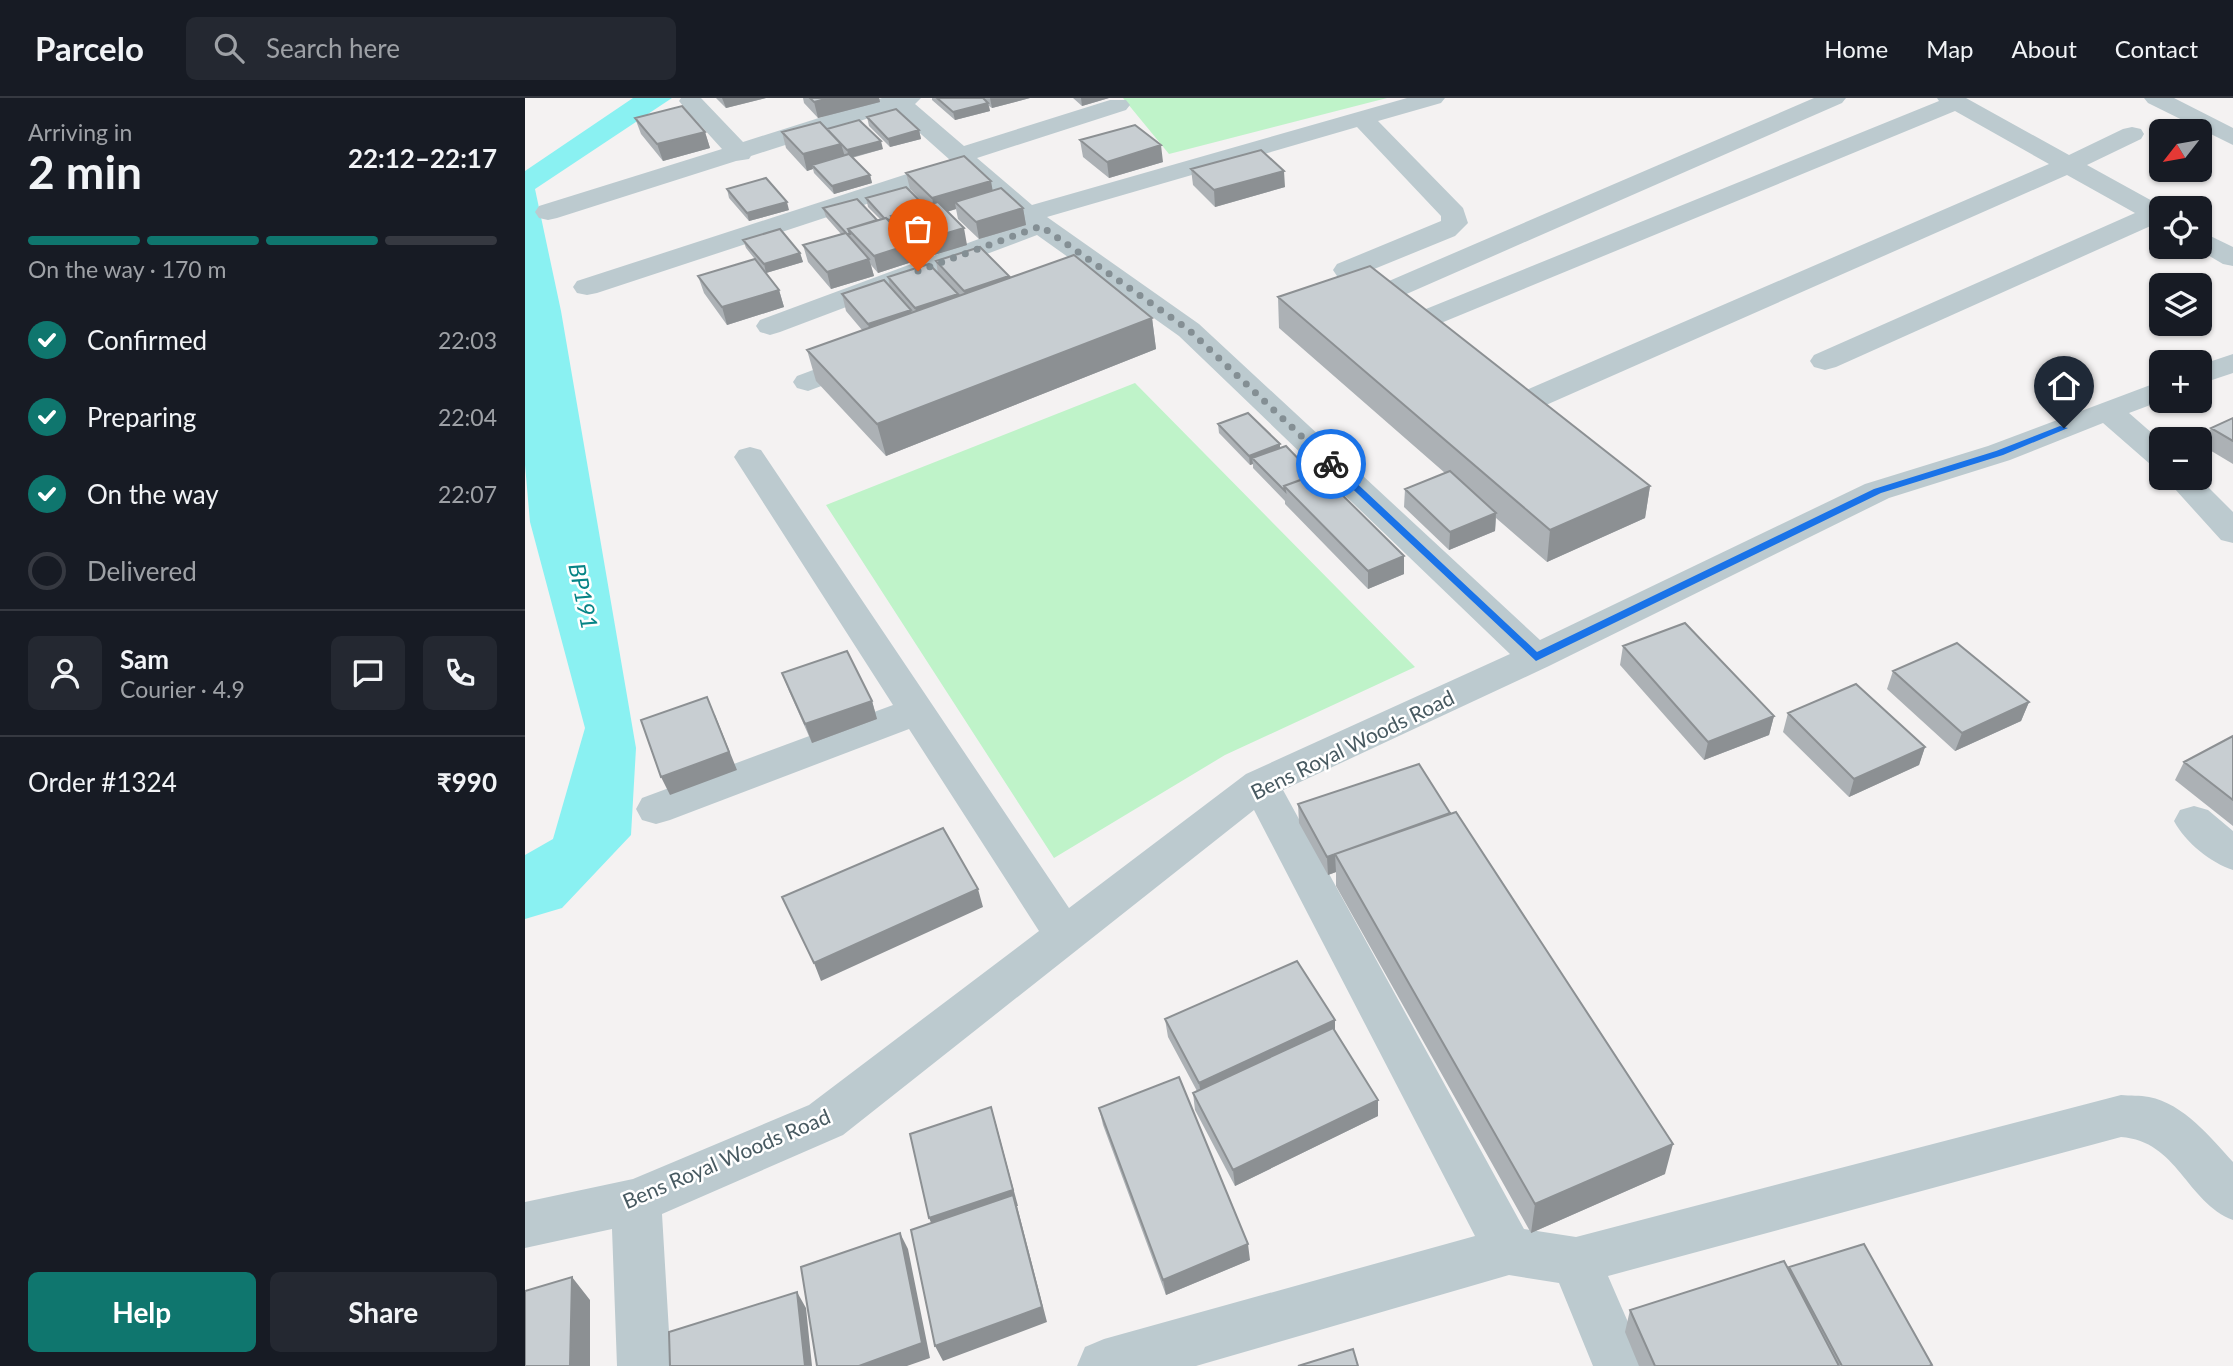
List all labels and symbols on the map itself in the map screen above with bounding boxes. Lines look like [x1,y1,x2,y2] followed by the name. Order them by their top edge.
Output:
[2149,119,2212,182] north arrow
[888,199,948,271] pin
[2034,356,2094,428] pin
[1296,429,1366,499] courier
[563,560,605,632] water label: BP191
[1246,684,1458,804] street label: Bens Royal Woods Road
[618,1103,834,1213] street label: Bens Royal Woods Road

